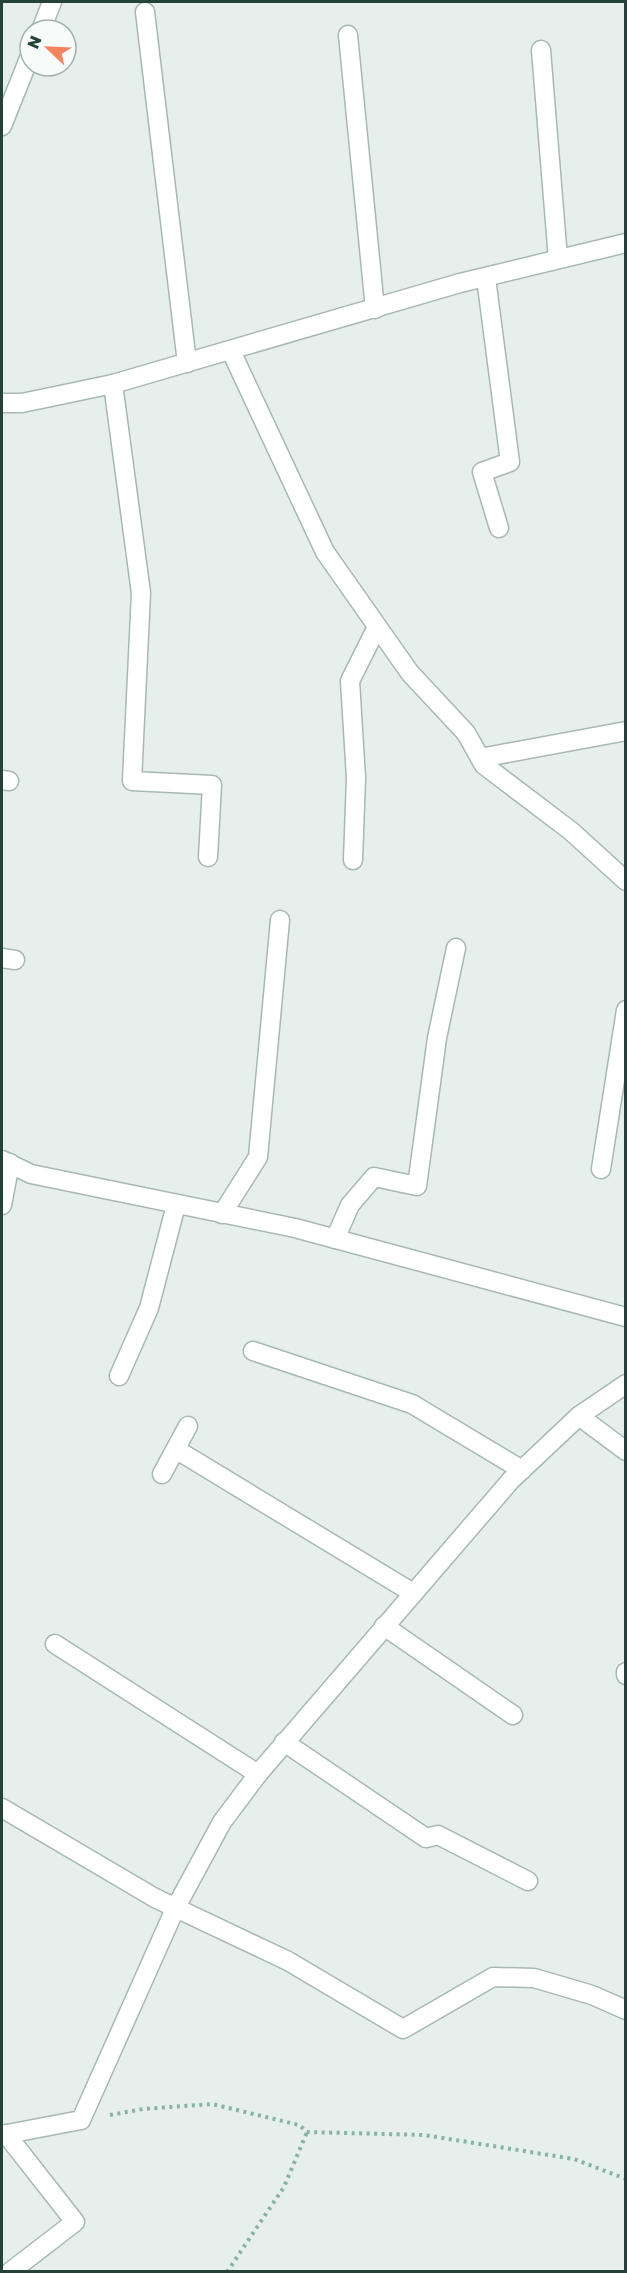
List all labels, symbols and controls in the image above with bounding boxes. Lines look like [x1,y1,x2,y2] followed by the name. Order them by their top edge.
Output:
[18,18,78,78] north arrow
[23,33,46,52] text: N

